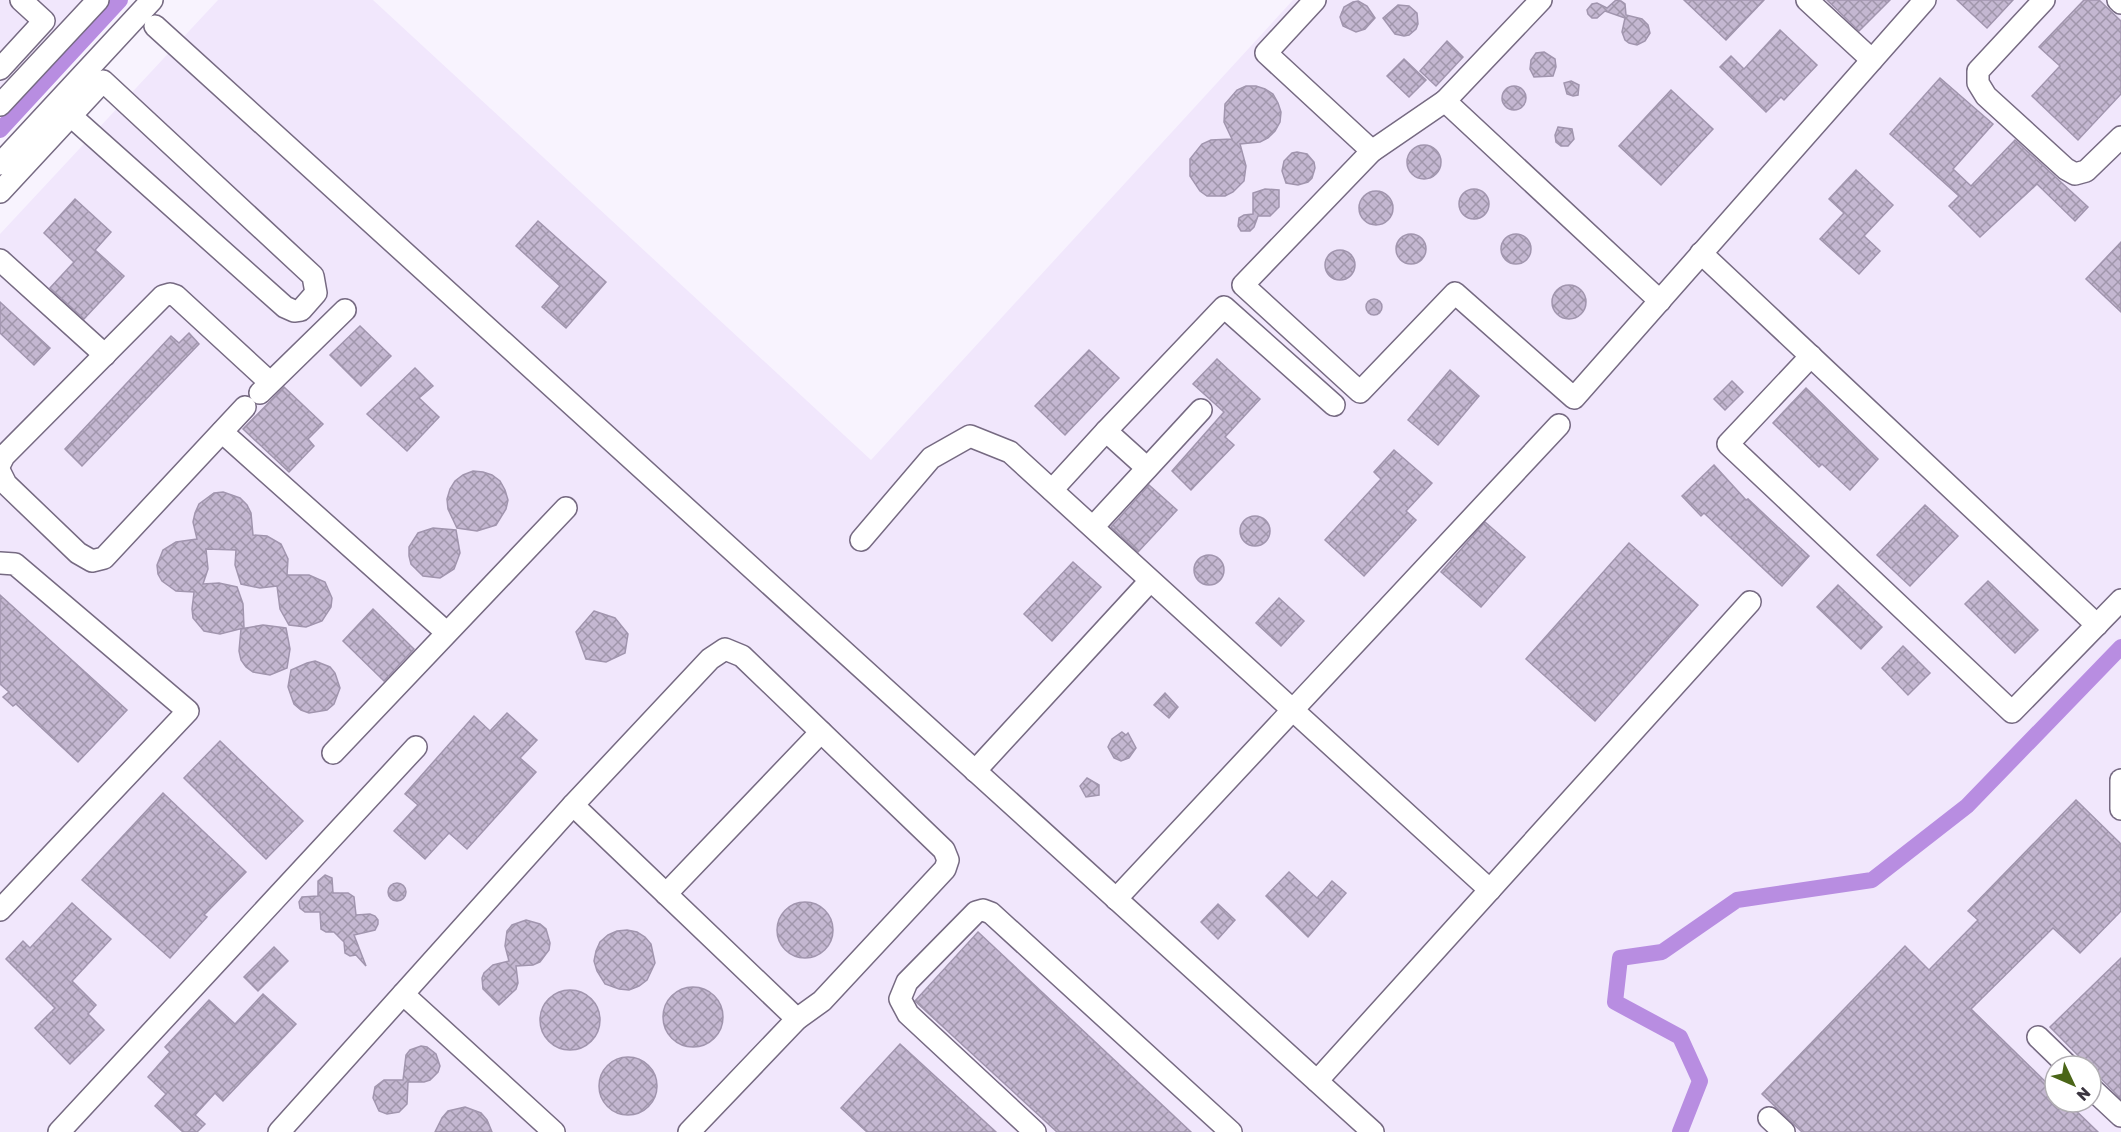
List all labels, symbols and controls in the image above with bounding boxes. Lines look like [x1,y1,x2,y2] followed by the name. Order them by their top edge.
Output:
[2043,1054,2103,1114] north arrow
[2073,1083,2094,1105] text: N

